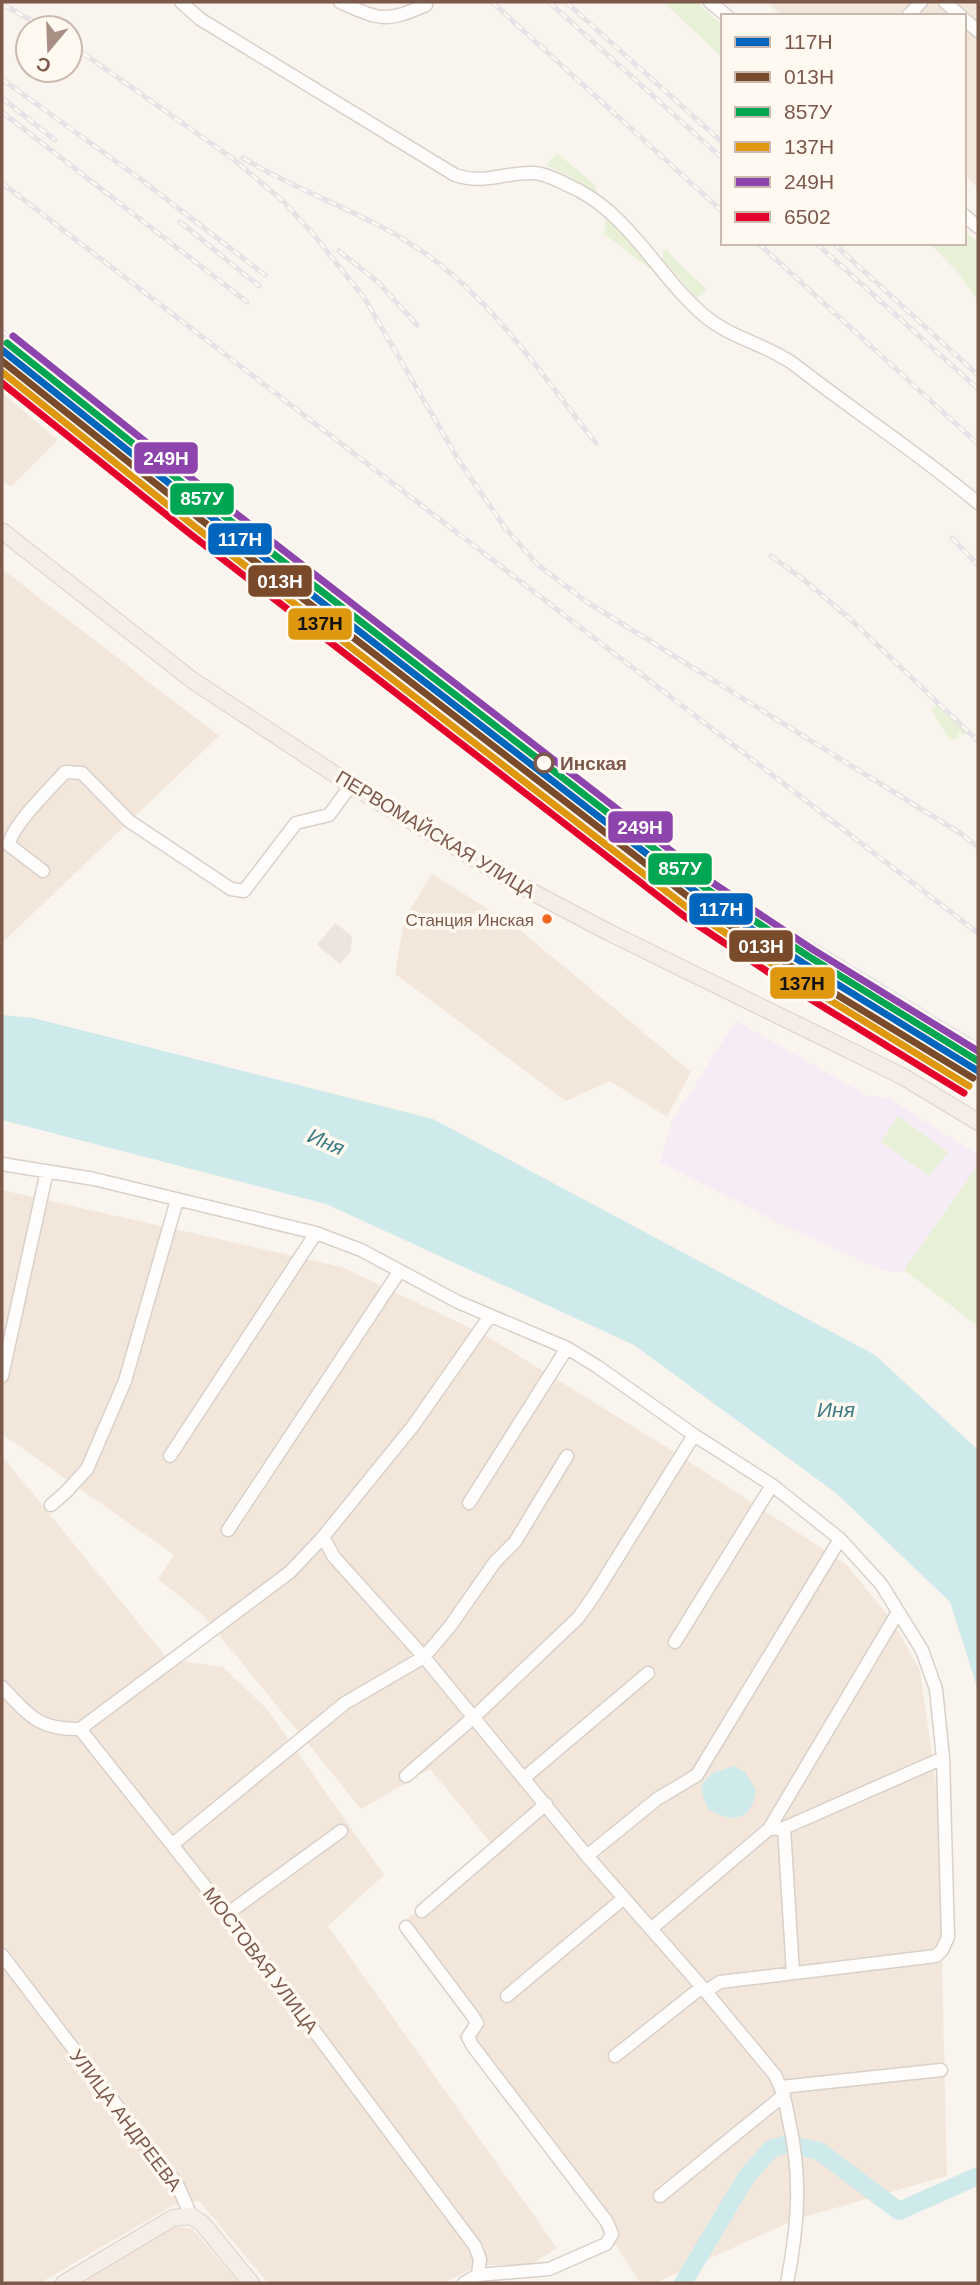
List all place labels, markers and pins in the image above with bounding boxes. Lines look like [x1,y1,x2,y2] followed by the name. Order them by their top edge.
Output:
[534,753,554,773] marker: Инская
[560,753,627,774] place label: Инская
[406,911,534,930] place label: Станция Инская
[540,912,554,926] marker: Станция Инская

